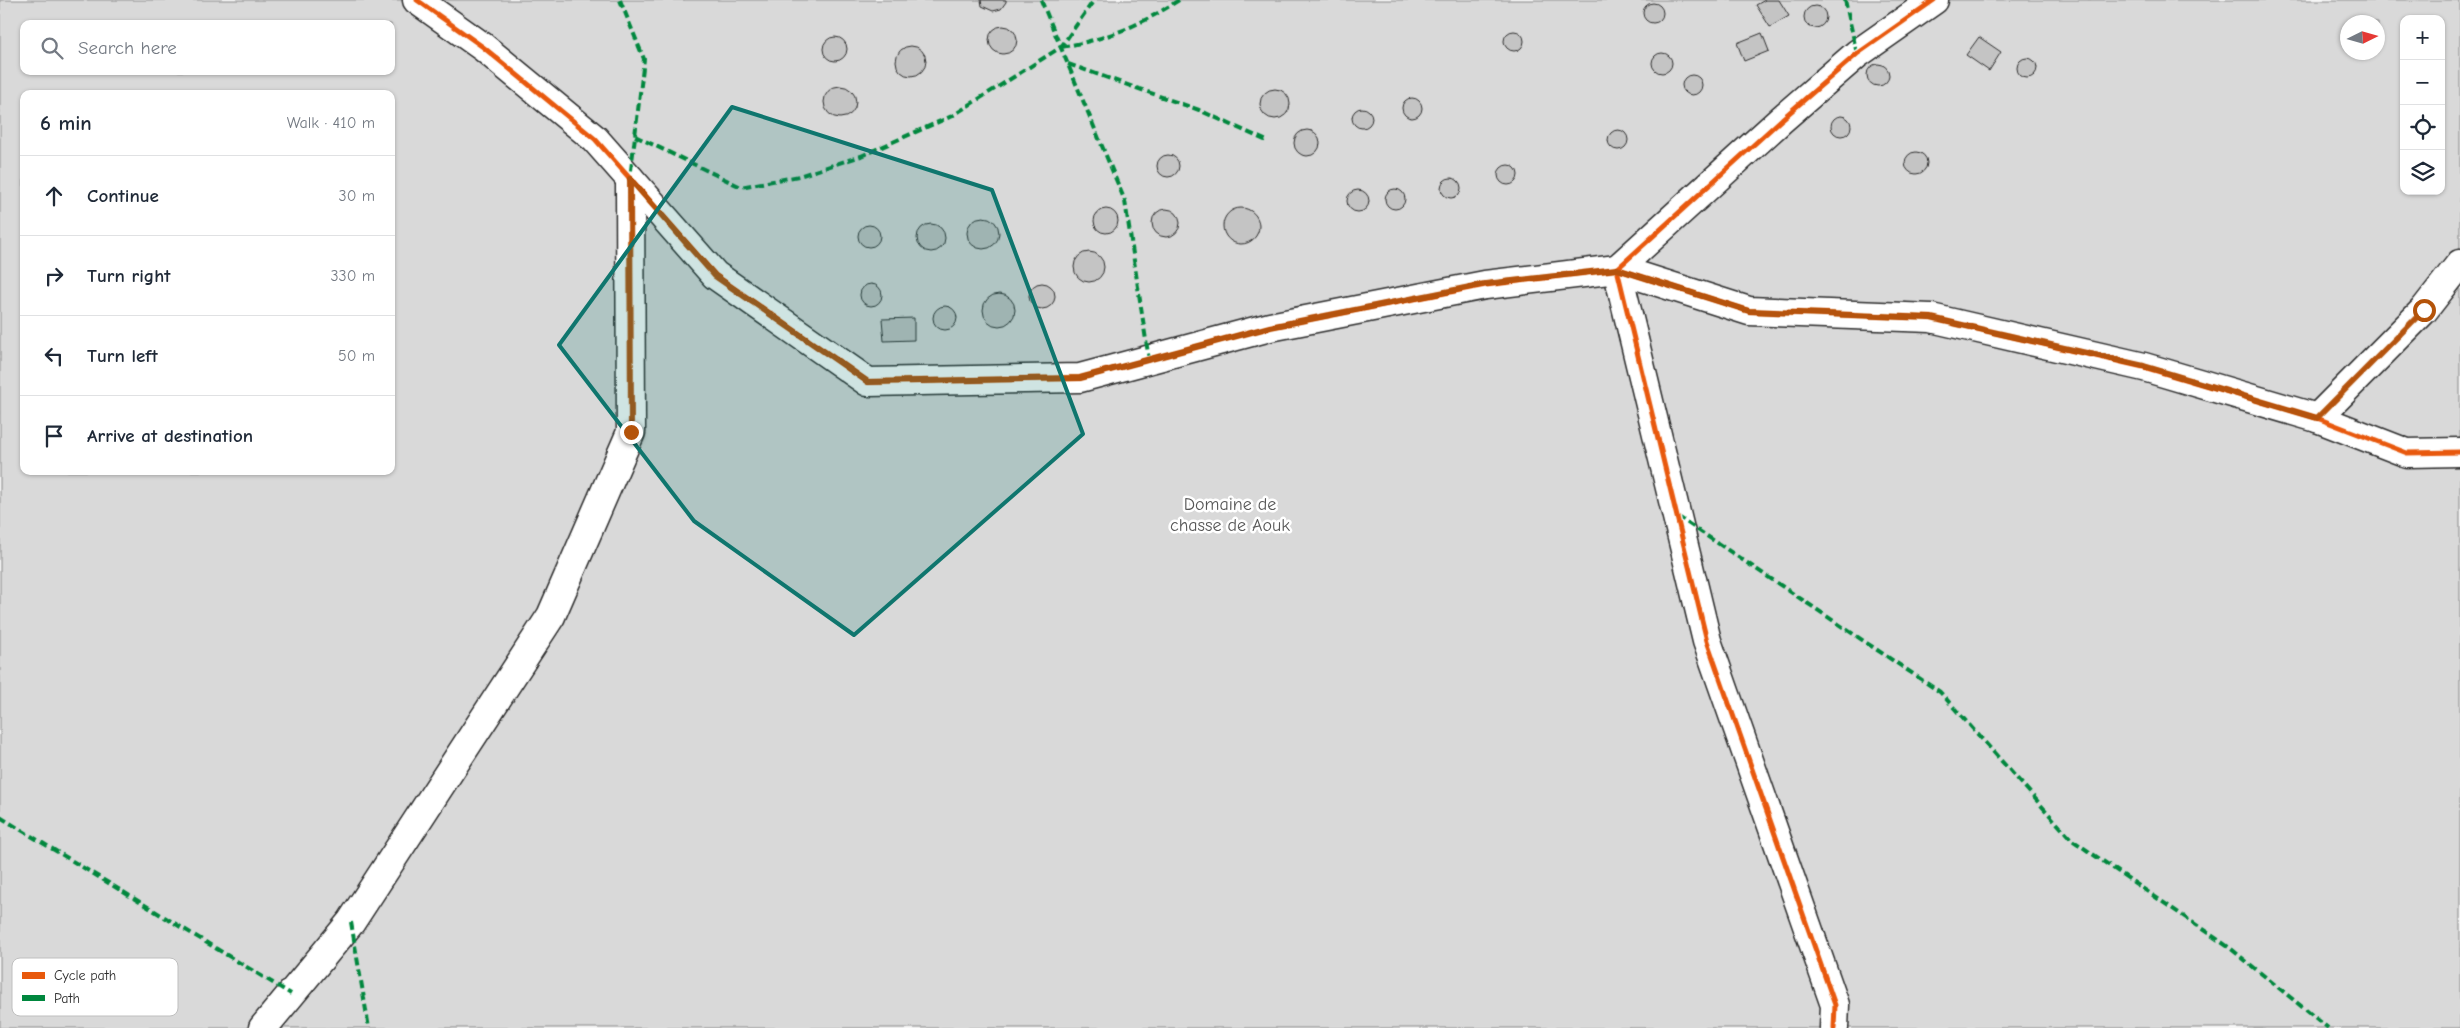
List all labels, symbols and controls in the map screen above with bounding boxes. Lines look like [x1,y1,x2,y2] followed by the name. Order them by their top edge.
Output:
[2340,15,2385,60] north arrow
[2400,15,2445,195] map controls
[2400,15,2445,60] button: +
[20,20,395,75] search box
[38,34,66,62] icon: search
[78,37,177,59] text: Search here
[2400,60,2445,105] button: −
[2400,105,2445,150] button: locate
[40,111,92,135] text: 6 min
[287,114,375,132] text: Walk · 410 m
[2400,150,2445,195] button: layers
[40,182,68,210] icon: ahead
[87,185,159,207] text: Continue
[339,187,375,205] text: 30 m
[40,262,68,290] icon: right
[87,265,171,287] text: Turn right
[330,267,375,285] text: 330 m
[2413,299,2436,322] route start
[40,342,68,370] icon: left
[87,345,158,367] text: Turn left
[338,347,375,365] text: 50 m
[620,421,643,444] route end
[40,422,68,450] icon: arrive
[87,425,253,447] text: Arrive at destination
[1170,494,1290,536] park label: Domaine de chasse de Aouk
[12,958,178,1016] legend
[54,967,116,984] text: Cycle path
[54,990,80,1007] text: Path

